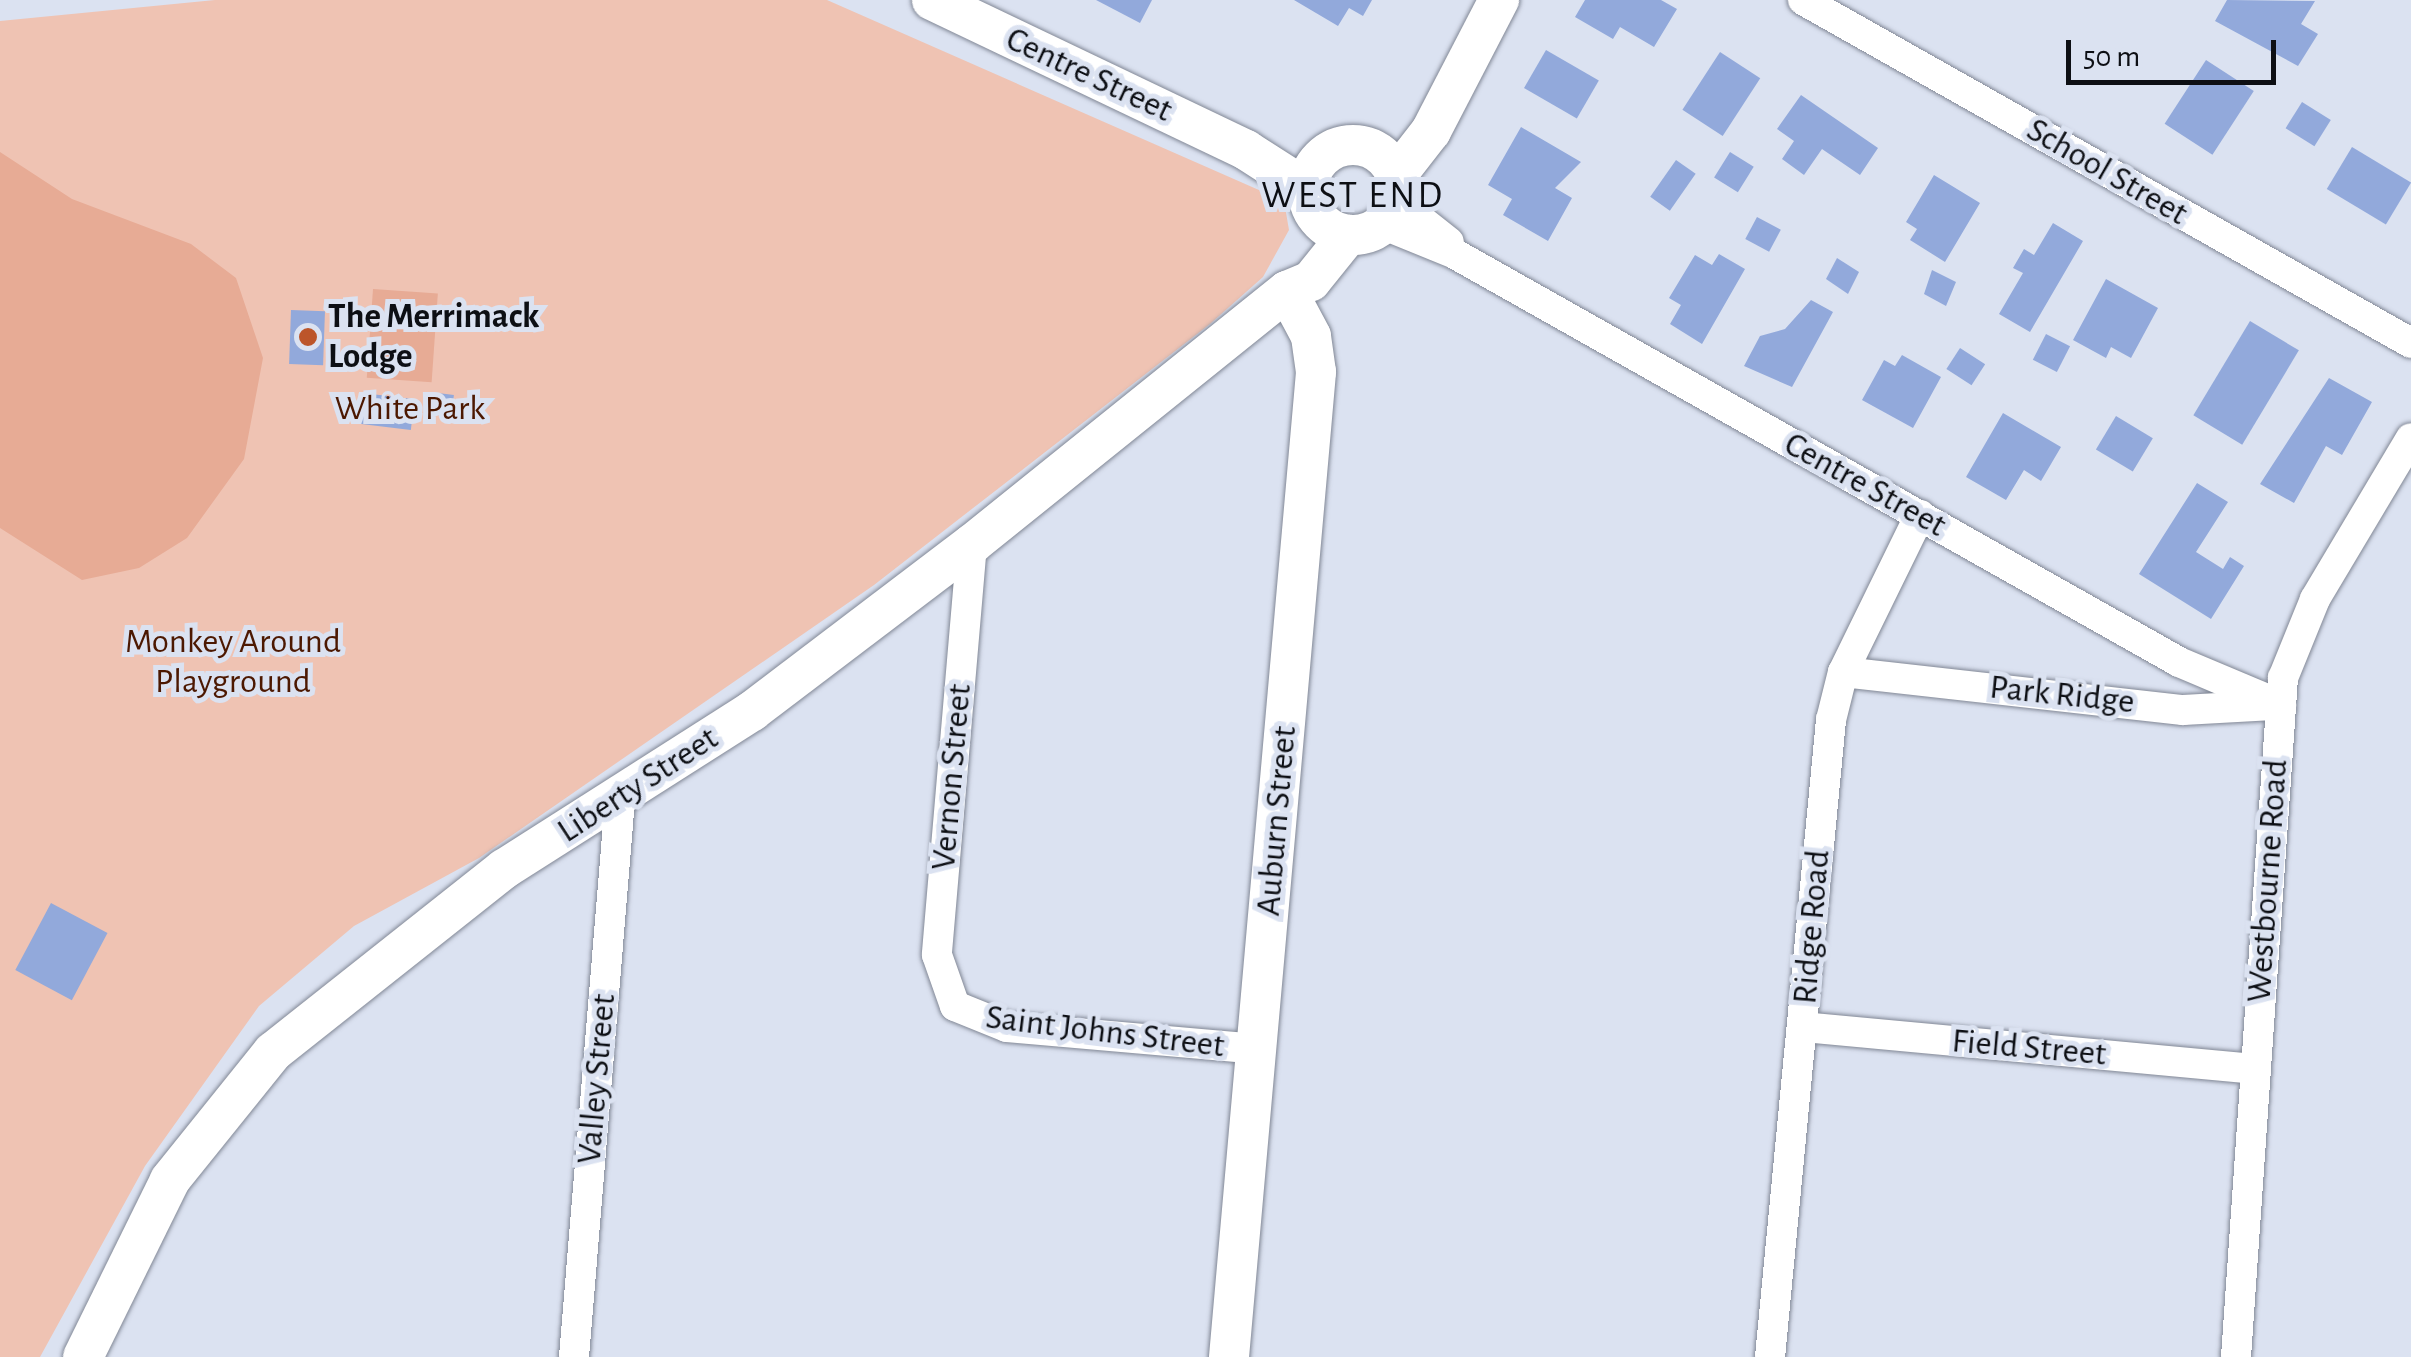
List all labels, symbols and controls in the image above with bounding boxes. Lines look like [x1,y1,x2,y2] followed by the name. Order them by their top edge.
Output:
[999,18,1179,132] street label: Centre Street
[2071,20,2281,82] scale bar
[2083,42,2140,72] text: 50 m
[2019,109,2195,235] street label: School Street
[1261,174,1445,220] district label: WEST END
[328,296,539,378] place label: The Merrimack Lodge
[297,326,319,348] marker: The Merrimack Lodge
[335,388,485,430] park label: White Park
[1777,423,1953,547] street label: Centre Street
[125,621,341,703] park label: Monkey Around Playground
[1988,667,2136,723] street label: Park Ridge
[923,682,981,872] street label: Vernon Street
[550,718,726,852] street label: Liberty Street
[1248,724,1306,918] street label: Auburn Street
[2239,758,2297,1004] street label: Westbourne Road
[1784,848,1840,1006] street label: Ridge Road
[569,992,625,1166] street label: Valley Street
[983,997,1227,1067] street label: Saint Johns Street
[1950,1020,2108,1076] street label: Field Street

